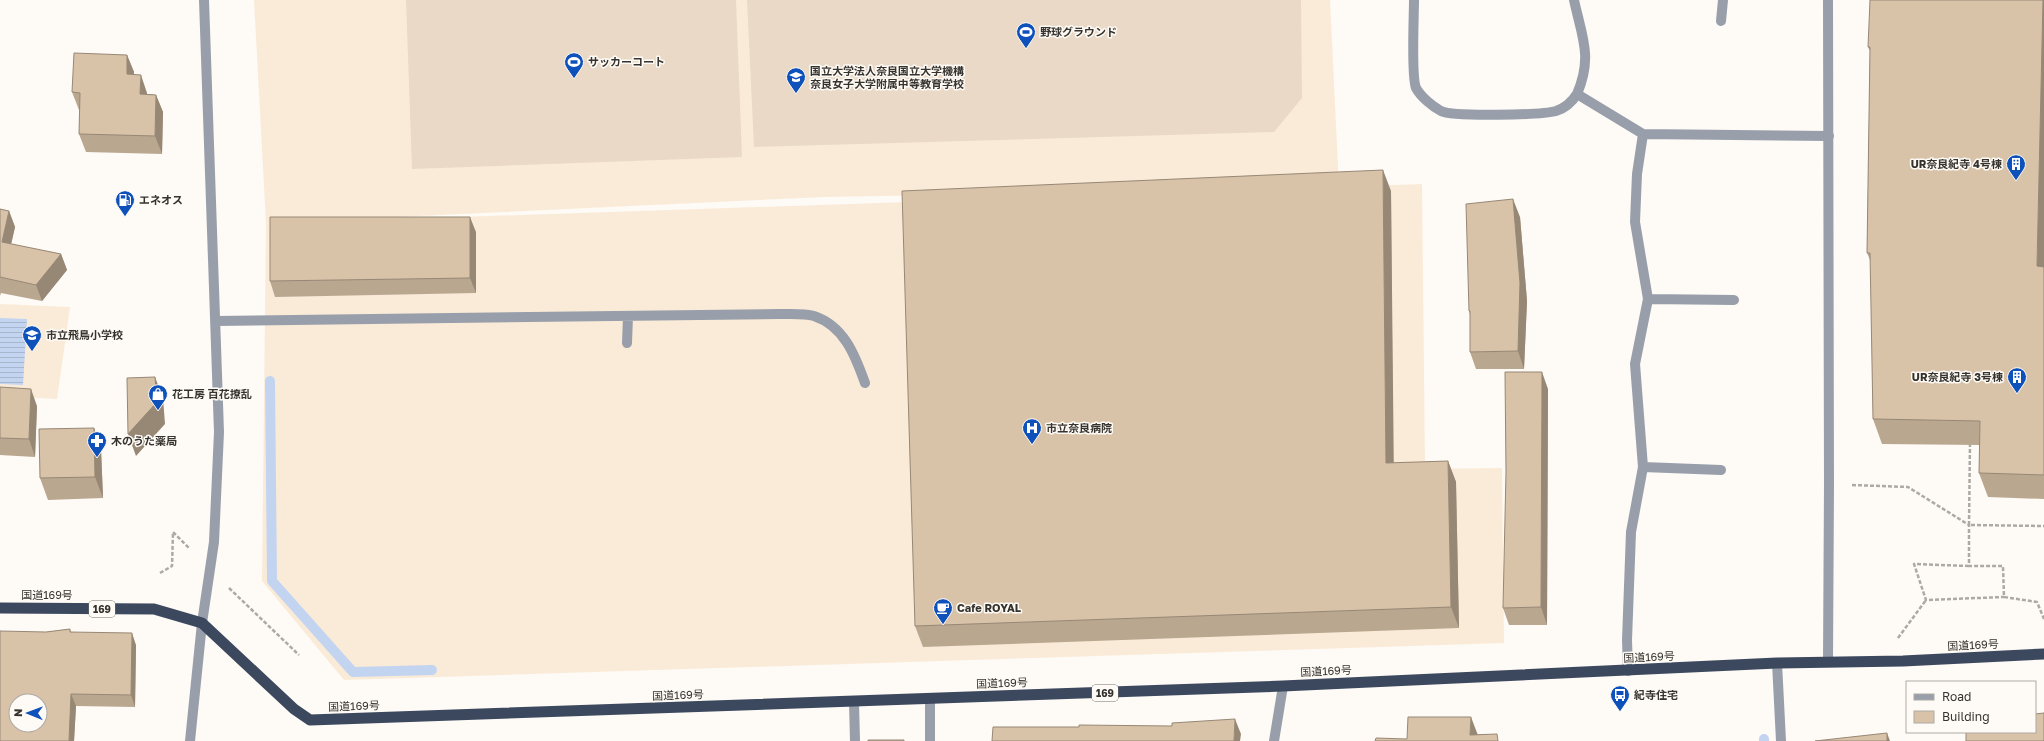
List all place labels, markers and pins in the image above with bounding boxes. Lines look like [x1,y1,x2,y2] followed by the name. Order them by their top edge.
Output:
[1015,21,1037,49] sports icon: 野球グラウンド
[1040,25,1117,38] place label: 野球グラウンド
[563,51,585,79] sports icon: サッカーコート
[588,55,665,68] place label: サッカーコート
[810,64,964,90] place label: 国立大学法人奈良国立大学機構 奈良女子大学附属中等教育学校
[785,66,807,94] school or university icon: 国立大学法人奈良国立大学機構 奈良女子大学附属中等教育学校
[2005,153,2027,181] building icon: UR奈良紀寺 4号棟
[1911,157,2002,170] place label: UR奈良紀寺 4号棟
[114,189,136,217] fuel station icon: エネオス
[139,193,183,206] place label: エネオス
[21,324,43,352] school or university icon: 市立飛鳥小学校
[46,328,123,341] place label: 市立飛鳥小学校
[2006,366,2028,394] building icon: UR奈良紀寺 3号棟
[1912,370,2003,383] place label: UR奈良紀寺 3号棟
[147,383,169,411] shop icon: 花工房 百花撩乱
[172,387,252,400] place label: 花工房 百花撩乱
[1021,417,1043,445] hospital icon: 市立奈良病院
[1046,421,1112,434] place label: 市立奈良病院
[86,430,108,458] pharmacy icon: 木のうた薬局
[111,434,177,447] place label: 木のうた薬局
[932,597,954,625] cafe icon: Cafe ROYAL
[957,601,1022,614] place label: Cafe ROYAL
[1609,684,1631,712] bus stop icon: 紀寺住宅
[1634,688,1678,701] place label: 紀寺住宅

